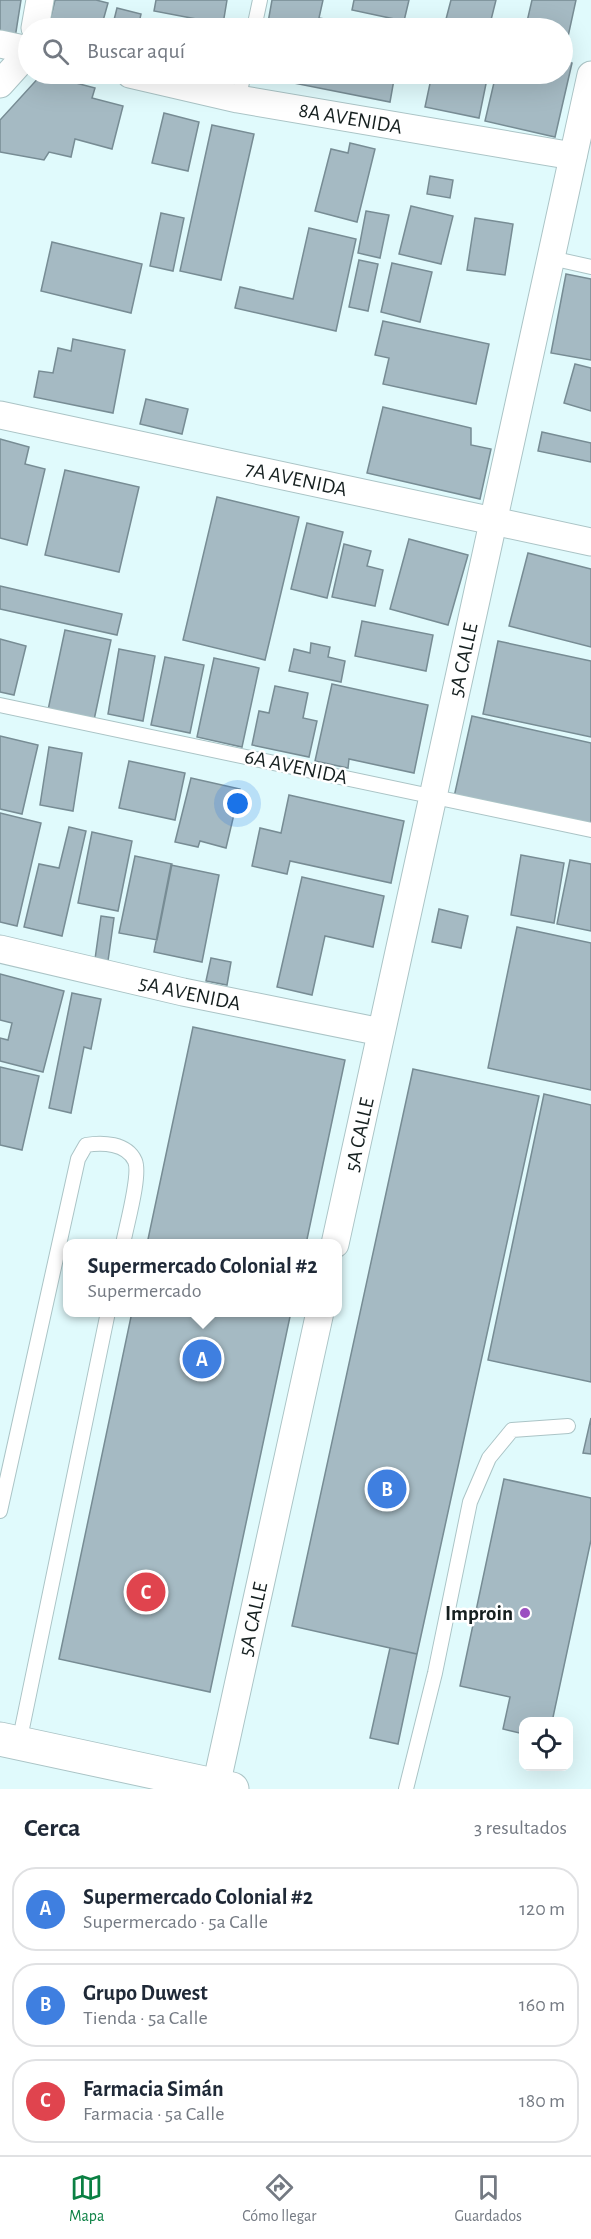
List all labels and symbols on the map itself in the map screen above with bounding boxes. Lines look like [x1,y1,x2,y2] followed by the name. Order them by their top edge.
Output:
[297,99,404,137] street label: 8A AVENIDA
[243,458,349,500] street label: 7A AVENIDA
[445,621,481,699] street label: 5A CALLE
[243,746,349,788] street label: 6A AVENIDA
[223,789,252,818] your location
[137,972,243,1014] street label: 5A AVENIDA
[341,1096,377,1174] street label: 5A CALLE
[182,1336,222,1382] pin: A
[368,1466,406,1512] pin: B
[126,1570,166,1614] pin: C
[234,1580,271,1658] street label: 5A CALLE
[445,1603,513,1624] place label: Improin
[518,1606,532,1620] marker: Improin

